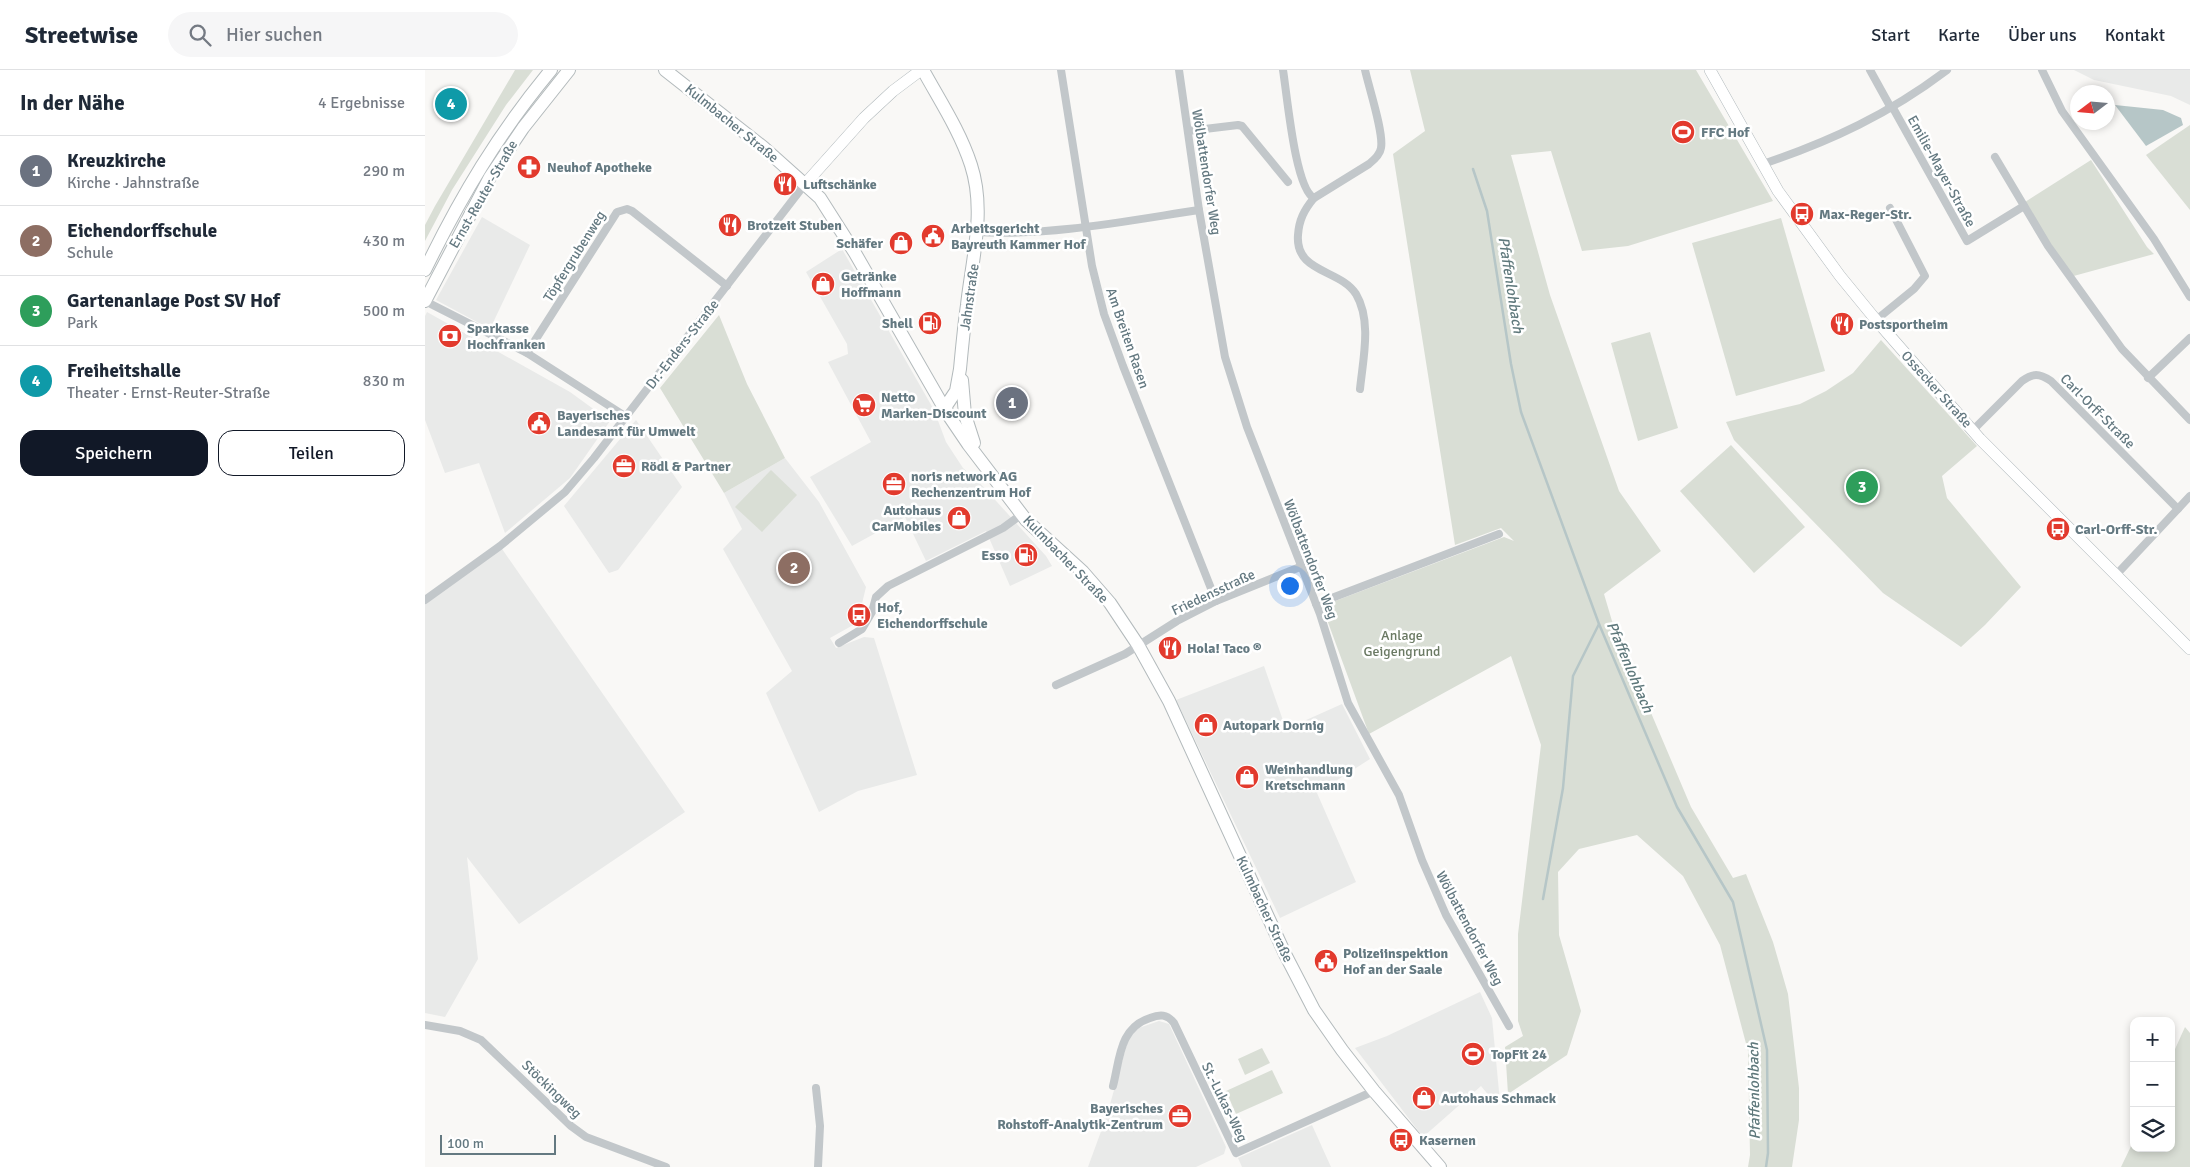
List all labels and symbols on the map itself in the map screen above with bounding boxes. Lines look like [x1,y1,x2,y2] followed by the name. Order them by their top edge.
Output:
[681,80,782,166] street label: Kulmbacher Straße
[435,85,467,123] pin: 4
[2070,85,2115,130] north arrow
[1188,108,1225,236] street label: Wölbattendorfer Weg
[1904,112,1979,230] street label: Emilie-Mayer-Straße
[1670,119,1696,145] sports icon: FFC Hof
[1701,124,1750,141] place label: FFC Hof
[446,137,521,251] street label: Ernst-Reuter-Straße
[516,154,542,180] pharmacy icon: Neuhof Apotheke
[547,159,652,176] place label: Neuhof Apotheke
[772,171,798,197] restaurant icon: Luftschänke
[803,176,877,193] place label: Luftschänke
[1789,201,1815,227] bus stop icon: Max-Reger-Str.
[1819,206,1912,223] place label: Max-Reger-Str.
[540,208,609,305] street label: Töpfergrubenweg
[717,212,743,238] restaurant icon: Brotzeit Stuben
[747,217,842,234] place label: Brotzeit Stuben
[951,220,1086,253] place label: Arbeitsgericht Bayreuth Kammer Hof
[920,223,946,249] public building icon: Arbeitsgericht Bayreuth Kammer Hof
[888,230,914,256] shop icon: Schäfer
[836,235,883,252] place label: Schäfer
[1494,236,1528,335] water label: Pfaffenlohbach
[956,263,983,332] street label: Jahnstraße
[841,268,901,301] place label: Getränke Hoffmann
[810,271,836,297] shop icon: Getränke Hoffmann
[1102,286,1153,391] street label: Am Breiten Rasen
[642,296,723,392] street label: Dr.-Enders-Straße
[917,310,943,336] fuel station icon: Shell
[1829,311,1855,337] restaurant icon: Postsportheim
[882,315,914,332] place label: Shell
[1859,316,1948,333] place label: Postsportheim
[467,320,546,353] place label: Sparkasse Hochfranken
[437,323,463,349] bank icon: Sparkasse Hochfranken
[1898,347,1976,431] street label: Ossecker Straße
[2057,370,2139,452] street label: Carl-Orff-Straße
[996,384,1028,422] pin: 1
[881,389,987,422] place label: Netto Marken-Discount
[851,392,877,418] supermarket icon: Netto Marken-Discount
[557,407,696,440] place label: Bayerisches Landesamt für Umwelt
[526,410,552,436] public building icon: Bayerisches Landesamt für Umwelt
[611,453,637,479] office icon: Rödl & Partner
[641,458,731,475] place label: Rödl & Partner
[911,468,1032,501] place label: noris network AG Rechenzentrum Hof
[1846,468,1878,506] pin: 3
[881,471,907,497] office icon: noris network AG Rechenzentrum Hof
[1280,497,1341,622] street label: Wölbattendorfer Weg
[872,502,941,535] place label: Autohaus CarMobiles
[946,505,972,531] shop icon: Autohaus CarMobiles
[1019,512,1112,607] street label: Kulmbacher Straße
[2045,516,2071,542] bus stop icon: Carl-Orff-Str.
[2075,521,2157,538] place label: Carl-Orff-Str.
[1013,542,1039,568] fuel station icon: Esso
[981,547,1009,564] place label: Esso
[778,549,810,587] pin: 2
[1169,566,1258,619] street label: Friedensstraße
[1277,573,1303,599] your location
[877,599,988,632] place label: Hof, Eichendorffschule
[846,602,872,628] bus stop icon: Hof, Eichendorffschule
[1603,619,1658,716] water label: Pfaffenlohbach
[1363,627,1441,660] park label: Anlage Geigengrund
[1157,635,1183,661] restaurant icon: Hola! Taco ®
[1187,640,1262,657] place label: Hola! Taco ®
[1193,712,1219,738] shop icon: Autopark Dornig
[1223,717,1325,734] place label: Autopark Dornig
[1265,761,1353,794] place label: Weinhandlung Kretschmann
[1234,764,1260,790] shop icon: Weinhandlung Kretschmann
[1232,853,1297,965] street label: Kulmbacher Straße
[1432,868,1507,988] street label: Wölbattendorfer Weg
[1343,945,1448,978] place label: Polizeiinspektion Hof an der Saale
[1313,948,1339,974] public building icon: Polizeiinspektion Hof an der Saale
[1460,1041,1486,1067] sports icon: TopFit 24
[1744,1041,1764,1140] water label: Pfaffenlohbach
[1491,1046,1547,1063] place label: TopFit 24
[518,1057,585,1122] street label: Stöckingweg
[1198,1059,1251,1145] street label: St.-Lukas-Weg
[1411,1085,1437,1111] shop icon: Autohaus Schmack
[1441,1090,1557,1107] place label: Autohaus Schmack
[997,1100,1163,1133] place label: Bayerisches Rohstoff-Analytik-Zentrum
[1167,1103,1193,1129] office icon: Bayerisches Rohstoff-Analytik-Zentrum
[1388,1127,1414,1153] bus stop icon: Kasernen
[440,1132,556,1155] scale bar
[1419,1132,1476,1149] place label: Kasernen

